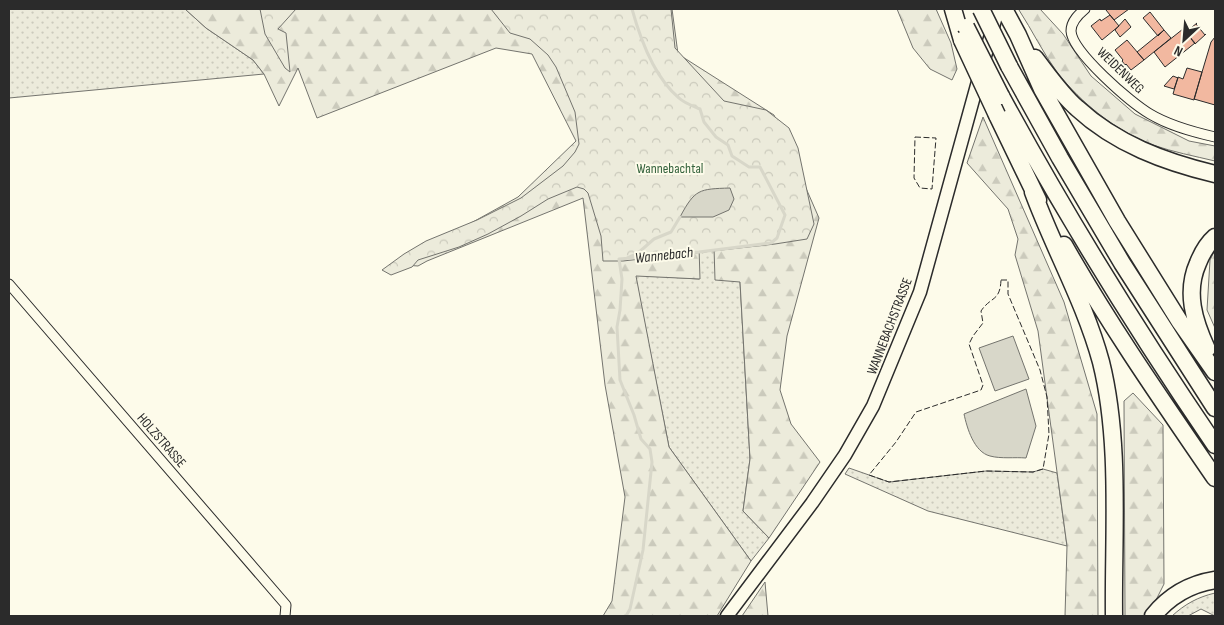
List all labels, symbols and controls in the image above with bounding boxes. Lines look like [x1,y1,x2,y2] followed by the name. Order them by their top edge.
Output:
[1159,15,1209,65] north arrow
[1171,42,1186,61] text: N
[1093,44,1148,97] street label: WEIDENWEG
[637,160,703,177] park label: Wannebachtal
[634,243,694,268] water label: Wannebach
[863,275,916,377] street label: WANNEBACHSTRASSE
[133,410,190,471] street label: HOLZSTRASSE

